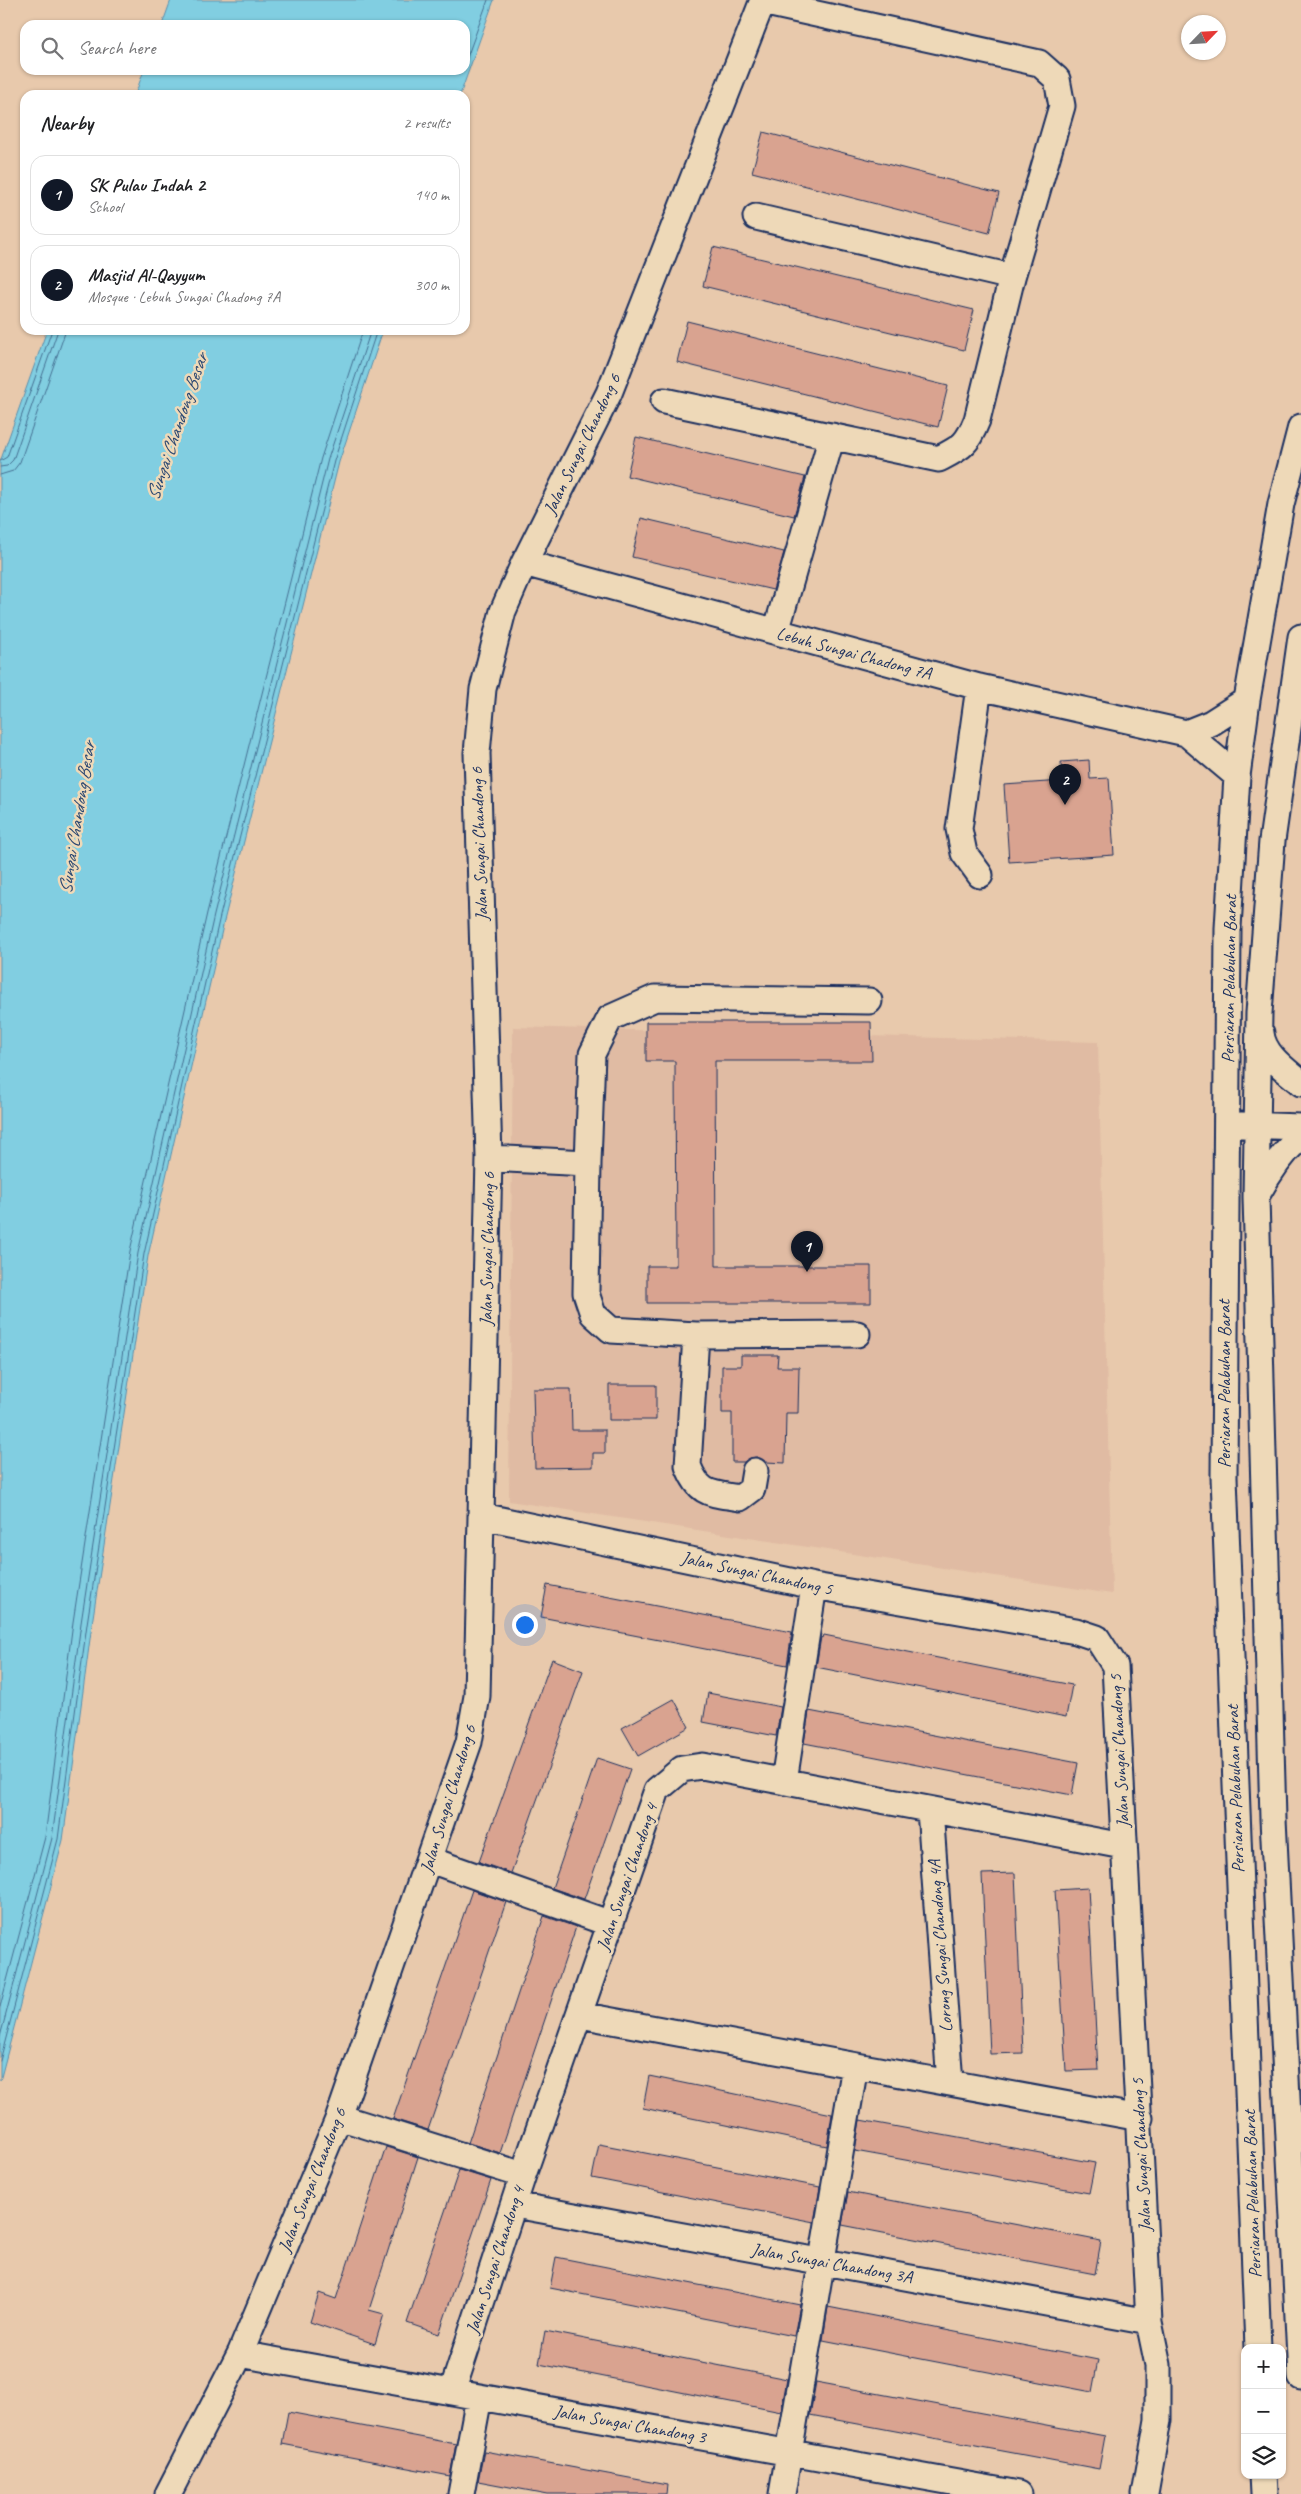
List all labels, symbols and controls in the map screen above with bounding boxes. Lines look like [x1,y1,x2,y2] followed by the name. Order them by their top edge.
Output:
[1181,15,1226,60] north arrow
[20,20,470,75] search box
[38,34,66,62] icon: search
[78,36,155,60] text: Search here
[40,110,93,136] text: Nearby
[403,113,450,133] text: 2 results
[88,173,205,197] text: SK Pulau Indah 2
[53,185,61,205] text: 1
[415,185,449,205] text: 140 m
[88,197,122,217] text: School
[88,263,205,287] text: Masjid Al-Qayyum
[53,275,61,295] text: 2
[415,275,449,295] text: 300 m
[88,287,280,307] text: Mosque · Lebuh Sungai Chadong 7A
[141,348,214,503] water label: Sungai Chandong Besar
[538,369,626,519] street label: Jalan Sungai Chandong 6
[774,622,935,685] street label: Lebuh Sungai Chadong 7A
[53,737,101,896] water label: Sungai Chandong Besar
[1049,764,1081,805] pin: 2
[465,766,493,922] street label: Jalan Sungai Chandong 6
[1217,893,1242,1063] street label: Persiaran Pelabuhan Barat
[475,1171,499,1327] street label: Jalan Sungai Chandong 6
[791,1231,823,1272] pin: 1
[1213,1298,1235,1468] street label: Persiaran Pelabuhan Barat
[678,1546,835,1600] street label: Jalan Sungai Chandong 5
[512,1612,538,1638] your location
[1104,1673,1134,1829] street label: Jalan Sungai Chandong 5
[1221,1703,1249,1873] street label: Persiaran Pelabuhan Barat
[415,1721,481,1877] street label: Jalan Sungai Chandong 6
[591,1799,663,1954] street label: Jalan Sungai Chandong 4
[923,1858,957,2033] street label: Lorong Sungai Chandong 4A
[1126,2077,1156,2233] street label: Jalan Sungai Chandong 5
[273,2104,351,2256] street label: Jalan Sungai Chandong 6
[1238,2108,1266,2278] street label: Persiaran Pelabuhan Barat
[460,2182,530,2338] street label: Jalan Sungai Chandong 4
[749,2238,915,2288] street label: Jalan Sungai Chandong 3A
[1241,2344,1286,2479] map controls
[1241,2344,1286,2389] button: +
[1241,2389,1286,2434] button: −
[551,2400,710,2449] street label: Jalan Sungai Chandong 3
[1241,2434,1286,2479] button: layers

